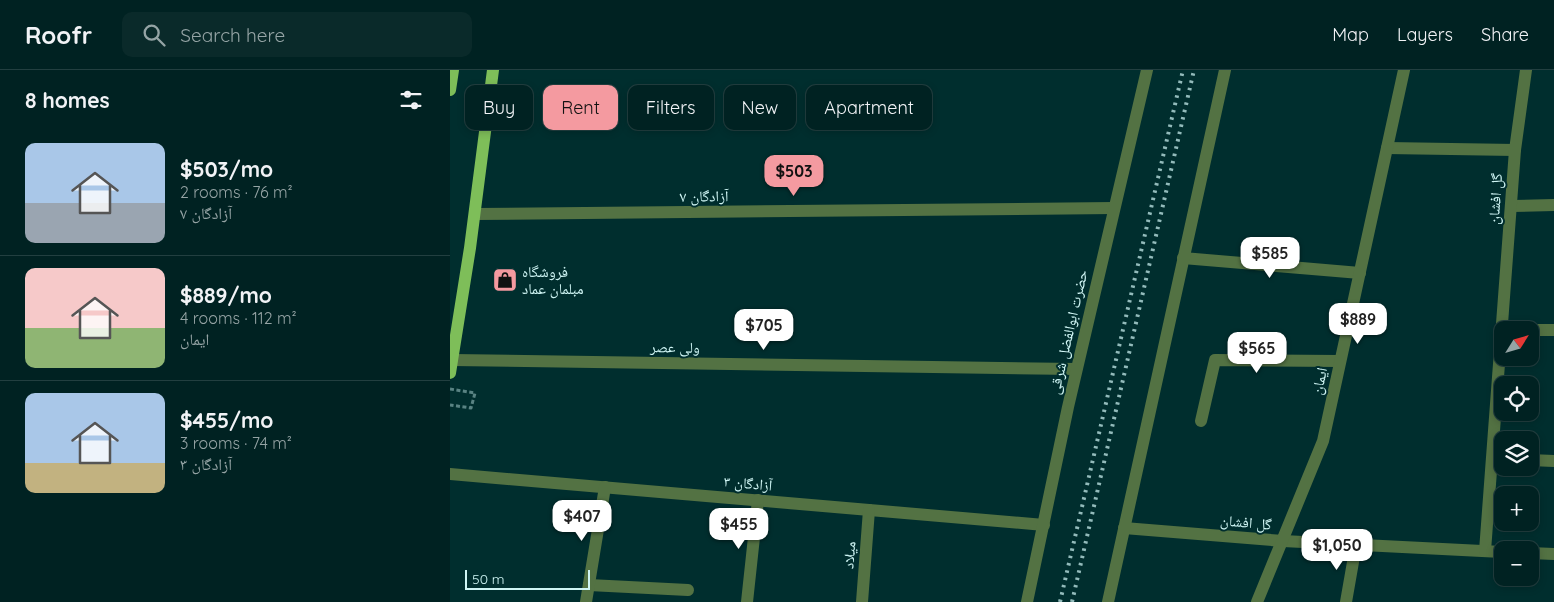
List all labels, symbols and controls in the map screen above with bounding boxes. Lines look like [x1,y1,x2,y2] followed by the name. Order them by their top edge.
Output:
[122,12,472,57] search box
[25,20,92,50] text: Roofr
[140,21,168,49] icon: search
[180,23,285,47] text: Search here
[1332,23,1369,46] text: Map
[1397,23,1453,46] text: Layers
[1481,23,1529,46] text: Share
[465,85,533,130] chip: Buy
[543,85,618,130] chip: Rent
[628,85,714,130] chip: Filters
[724,85,796,130] chip: New
[806,85,932,130] chip: Apartment
[397,86,425,114] icon: filters
[25,87,110,113] text: 8 homes
[764,154,824,197] pin: $503
[180,156,273,182] text: $503/mo
[775,161,813,181] text: $503
[65,163,125,223] icon: home
[1484,172,1507,225] street label: گل افشان
[180,182,293,202] text: 2 rooms · 76 m²
[679,186,730,207] street label: ۷ آزادگان
[180,203,232,223] text: ۷ آزادگان
[1240,236,1300,279] pin: $585
[1252,243,1288,263] text: $585
[522,262,584,299] place label: فروشگاه مبلمان عماد
[492,267,518,293] shop icon: فروشگاه مبلمان عماد
[1044,267,1093,396] street label: حضرت ابوالفضل شرقی
[180,282,272,308] text: $889/mo
[65,288,125,348] icon: home
[1328,302,1388,345] pin: $889
[180,308,297,328] text: 4 rooms · 112 m²
[734,308,794,351] pin: $705
[1340,309,1376,329] text: $889
[745,315,783,335] text: $705
[1494,321,1539,366] north arrow
[1494,321,1539,586] map controls
[180,329,209,349] text: ایمان
[1227,332,1287,374] pin: $565
[649,337,700,358] street label: ولی عصر
[1239,338,1275,358] text: $565
[1307,366,1332,397] street label: ایمان
[1494,376,1539,421] button: locate
[180,407,273,433] text: $455/mo
[65,413,125,473] icon: home
[1494,431,1539,476] button: layers
[180,433,292,453] text: 3 rooms · 74 m²
[180,454,232,474] text: ۳ آزادگان
[723,471,774,496] street label: ۳ آزادگان
[1494,486,1539,531] button: +
[552,500,612,542] pin: $407
[564,506,600,526] text: $407
[709,508,769,550] pin: $455
[1219,510,1273,535] street label: گل افشان
[720,514,758,534] text: $455
[1296,528,1378,571] pin: $1,050
[1312,535,1362,555] text: $1,050
[838,540,860,570] street label: میلاد
[1494,541,1539,586] button: −
[465,567,590,590] scale bar
[472,570,505,588] text: 50 m

